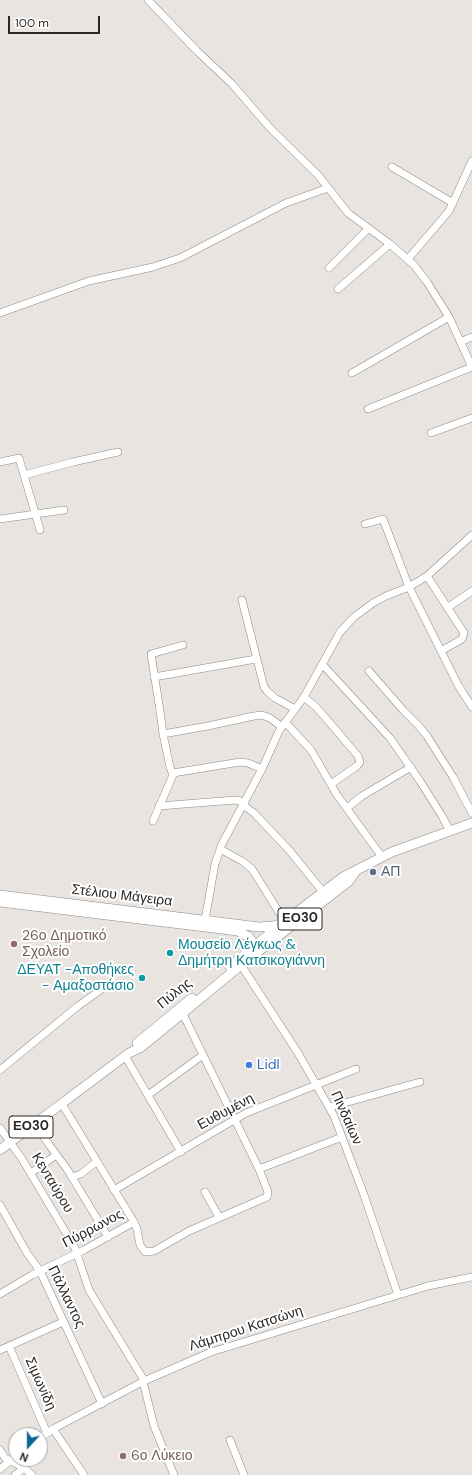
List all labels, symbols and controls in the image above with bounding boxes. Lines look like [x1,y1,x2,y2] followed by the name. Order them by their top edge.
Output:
[10,8,102,34] scale bar
[15,15,49,31] text: 100 m
[381,864,400,880] place label: ΑΠ
[368,867,378,877] marker: ΑΠ
[71,881,173,911] street label: Στέλιου Μάγειρα
[278,908,322,930] road number: ΕΟ30
[22,928,106,960] place label: 26ο Δημοτικό Σχολείο
[178,937,325,970] place label: Μουσείο Λέγκως & Δημήτρη Κατσικογιάννη
[9,939,19,949] marker: 26ο Δημοτικό Σχολείο
[165,948,175,958] marker: Μουσείο Λέγκως & Δημήτρη Κατσικογιάννη
[17,962,134,994] place label: ΔΕΥΑΤ -Αποθήκες - Αμαξοστάσιο
[137,973,147,983] marker: ΔΕΥΑΤ -Αποθήκες - Αμαξοστάσιο
[154,975,196,1013] street label: Πύλης
[257,1057,280,1073] place label: Lidl
[244,1060,254,1070] marker: Lidl
[327,1088,365,1148] street label: Πινδαίων
[195,1090,257,1134] street label: Ευθυμένη
[9,1116,53,1138] road number: ΕΟ30
[28,1150,76,1216] street label: Κενταύρου
[60,1206,126,1252] street label: Πύρρωνος
[44,1263,88,1331] street label: Πάλλαντος
[187,1303,305,1355] street label: Λάμπρου Κατσώνη
[21,1355,59,1413] street label: Σιμωνίδη
[8,1427,48,1467] north arrow
[131,1448,192,1464] place label: 6ο Λύκειο
[18,1449,30,1465] text: N
[118,1451,128,1461] marker: 6ο Λύκειο

